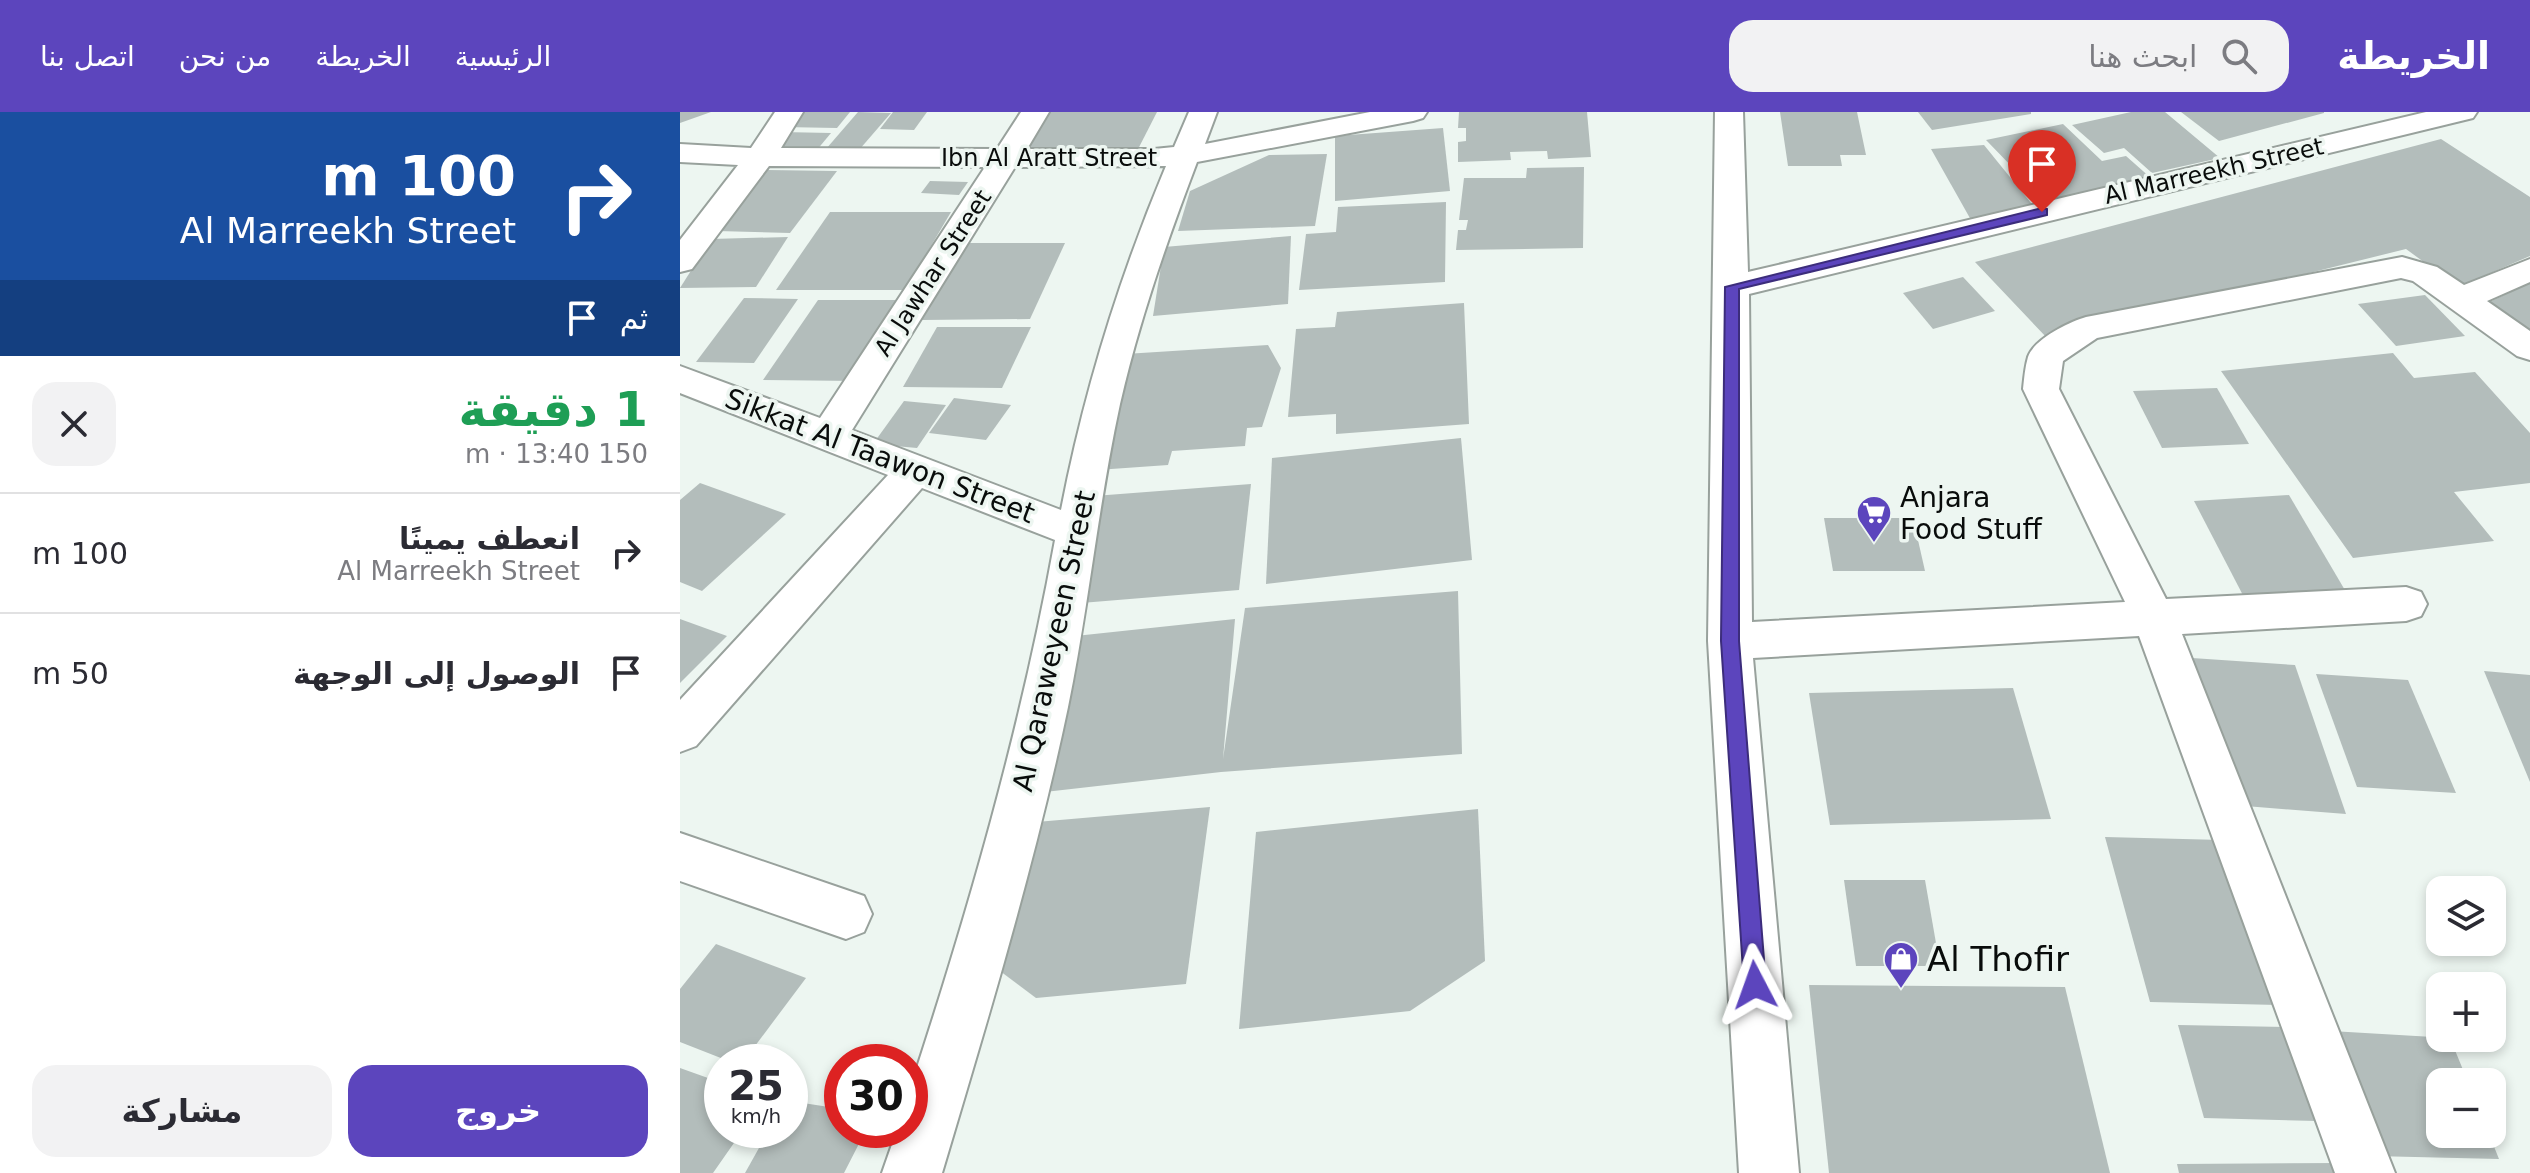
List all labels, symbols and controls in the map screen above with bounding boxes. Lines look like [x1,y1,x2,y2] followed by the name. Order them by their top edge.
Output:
[1729,20,2289,92] search box
[2217,34,2261,78] icon: search
[2337,34,2490,78] text: الخريطة
[2088,39,2197,74] text: ابحث هنا
[40,40,135,73] text: اتصل بنا
[179,40,271,73] text: من نحن
[315,40,411,73] text: الخريطة
[455,40,551,73] text: الرئيسية
[2008,130,2076,212] pin
[2102,132,2326,210] street label: Al Marreekh Street
[2020,142,2064,186] icon: arrive
[321,143,516,208] text: 100 m
[544,144,648,248] icon: right
[941,144,1157,172] street label: Ibn Al Aratt Street
[869,185,997,361] street label: Al Jawhar Street
[180,210,516,251] text: Al Marreekh Street
[560,296,604,340] icon: arrive
[620,301,648,336] text: ثم
[459,381,648,437] text: 1 دقيقة
[32,382,116,466] button: close
[721,382,1039,530] street label: Sikkat Al Taawon Street
[465,439,648,469] text: 150 m · 13:40
[1900,481,2043,546] place label: Anjara Food Stuff
[1006,488,1102,794] street label: Al Qaraweyeen Street
[1855,494,1893,544] supermarket icon: Anjara Food Stuff
[399,521,580,556] text: انعطف يمينًا
[604,531,648,575] icon: right
[32,536,128,571] text: 100 m
[337,556,580,586] text: Al Marreekh Street
[604,651,648,695] icon: arrive
[32,656,109,691] text: 50 m
[293,656,580,691] text: الوصول إلى الوجهة
[2426,876,2506,1148] map controls
[2426,876,2506,956] button: layers
[1927,939,2069,979] place label: Al Thofir
[1882,940,1920,990] shop icon: Al Thofir
[1713,943,1797,1027] position arrow
[2426,972,2506,1052] button: +
[824,1044,928,1148] speed limit sign: 30
[728,1063,784,1109] text: 25
[32,1065,332,1157] button: مشاركة
[348,1065,648,1157] button: خروج
[2426,1068,2506,1148] button: −
[731,1104,781,1128] text: km/h

